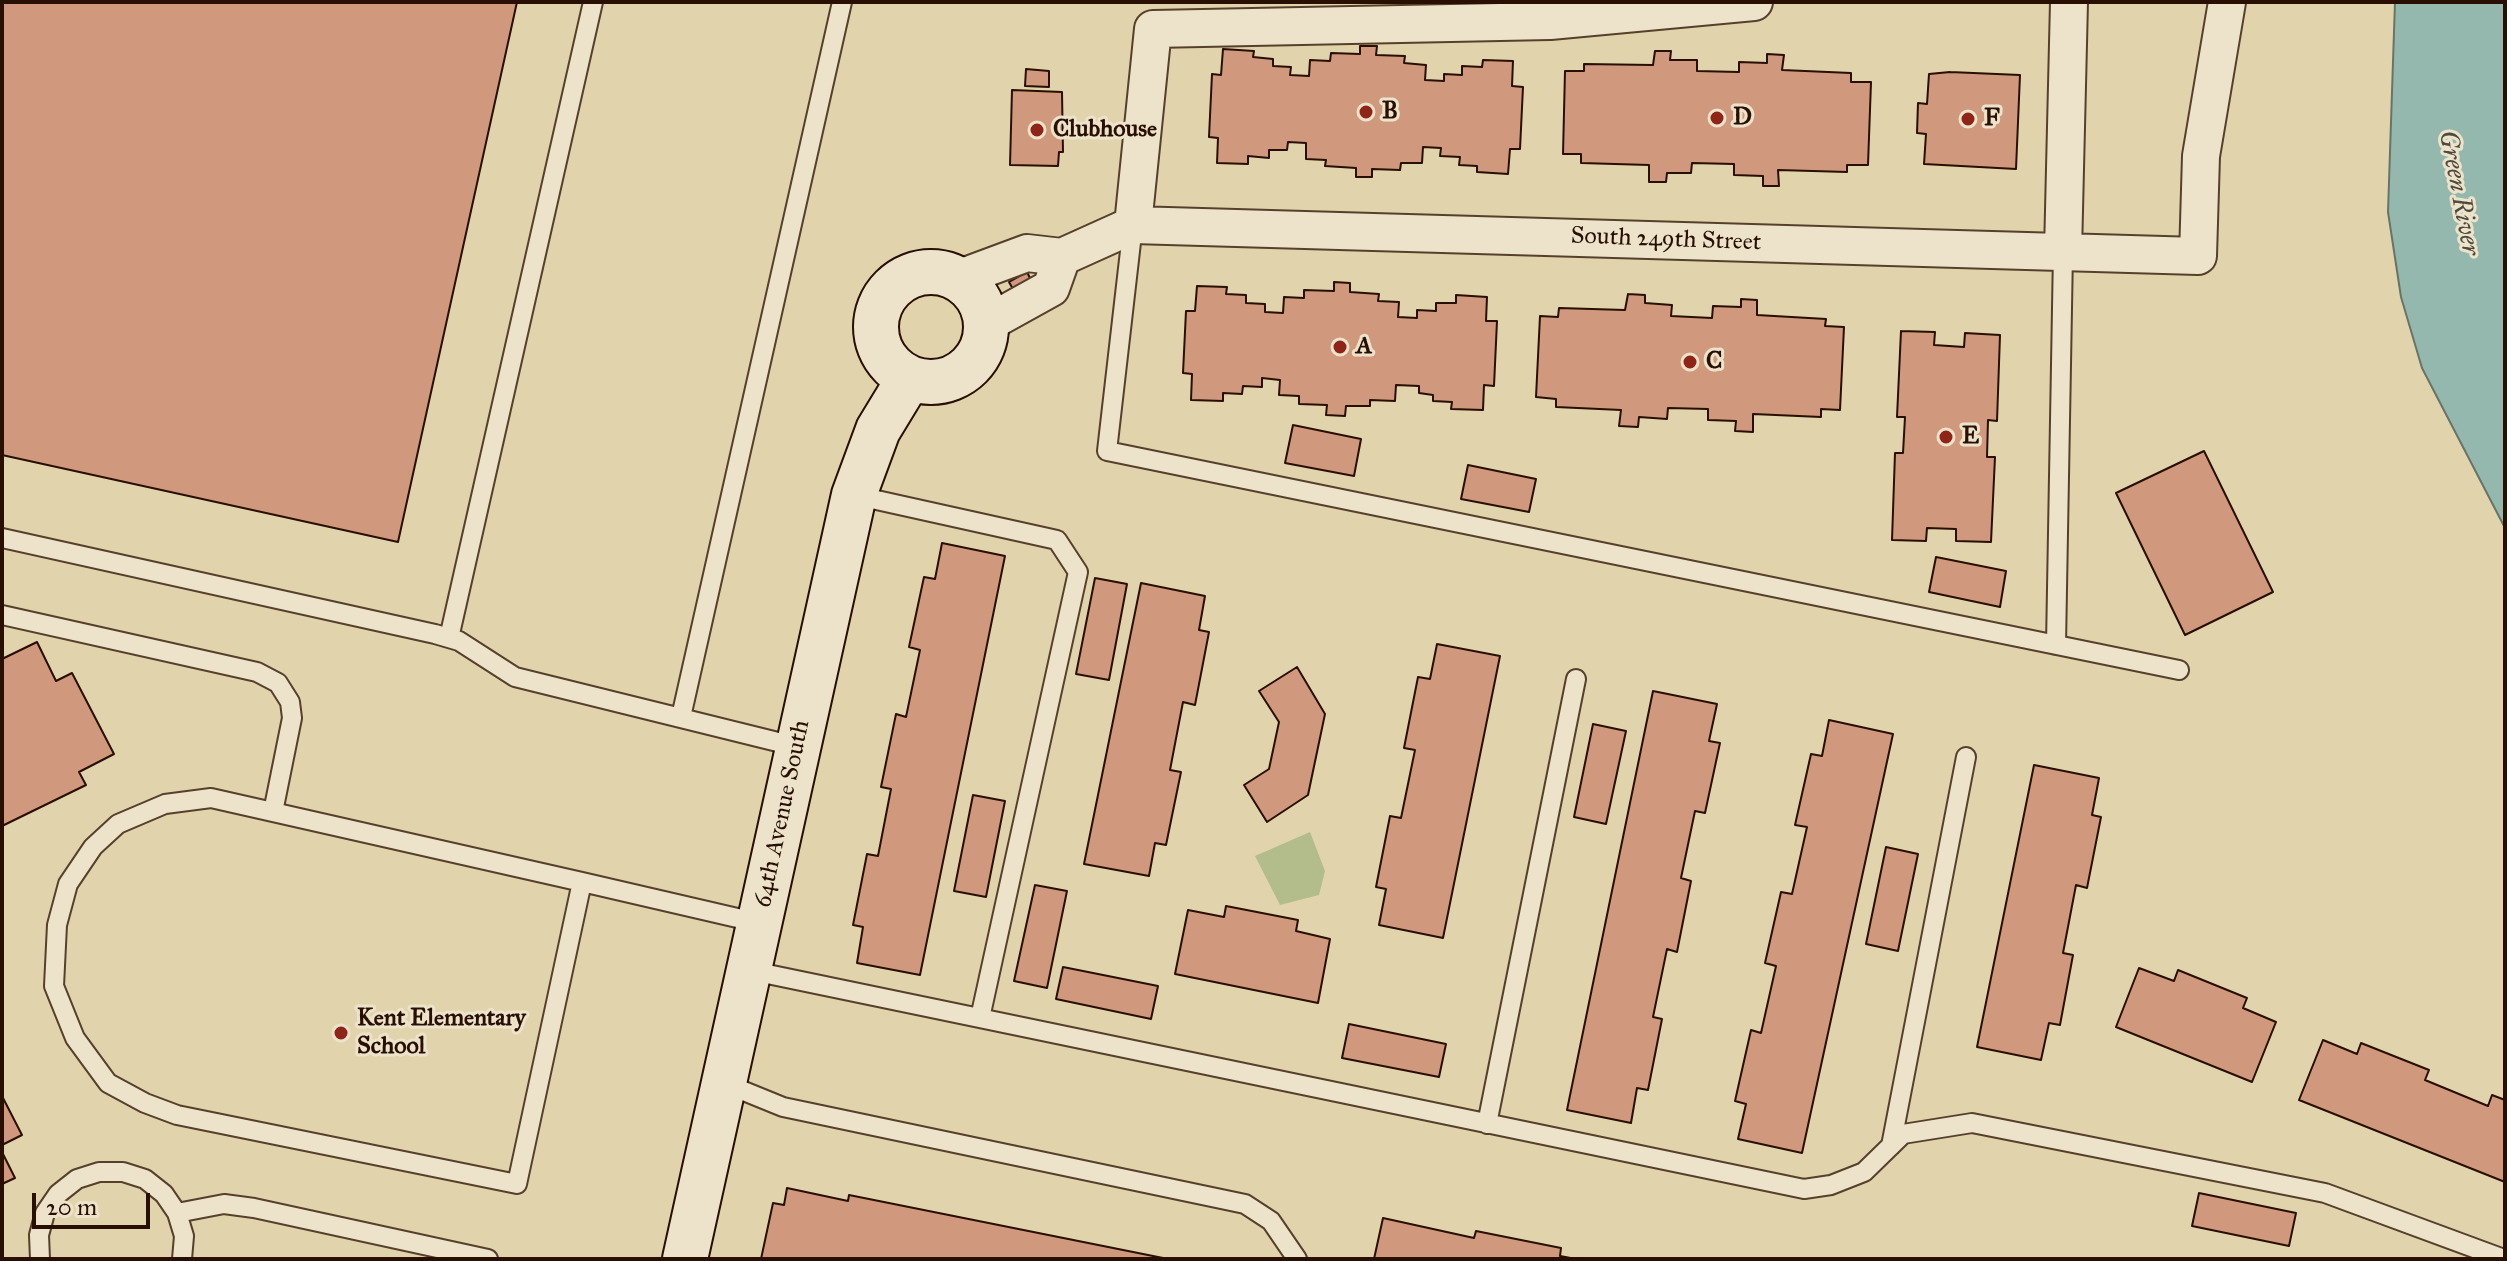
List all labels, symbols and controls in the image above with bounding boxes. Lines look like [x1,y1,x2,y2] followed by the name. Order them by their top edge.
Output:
[1382,98,1398,126] place label: B
[1357,103,1375,121] marker: B
[1733,104,1752,132] place label: D
[1984,105,2000,133] place label: F
[1708,109,1726,127] marker: D
[1959,110,1977,128] marker: F
[1053,116,1157,144] place label: Clubhouse
[1028,121,1046,139] marker: Clubhouse
[2431,128,2485,258] water label: Green River
[1570,222,1762,258] street label: South 249th Street
[1356,333,1372,361] place label: A
[1331,338,1349,356] marker: A
[1706,348,1722,376] place label: C
[1681,353,1699,371] marker: C
[1962,423,1979,451] place label: E
[1937,428,1955,446] marker: E
[749,718,817,910] street label: 64th Avenue South
[357,1005,526,1061] place label: Kent Elementary School
[332,1024,350,1042] marker: Kent Elementary School
[36,1177,154,1227] scale bar
[46,1192,97,1222] text: 20 m

